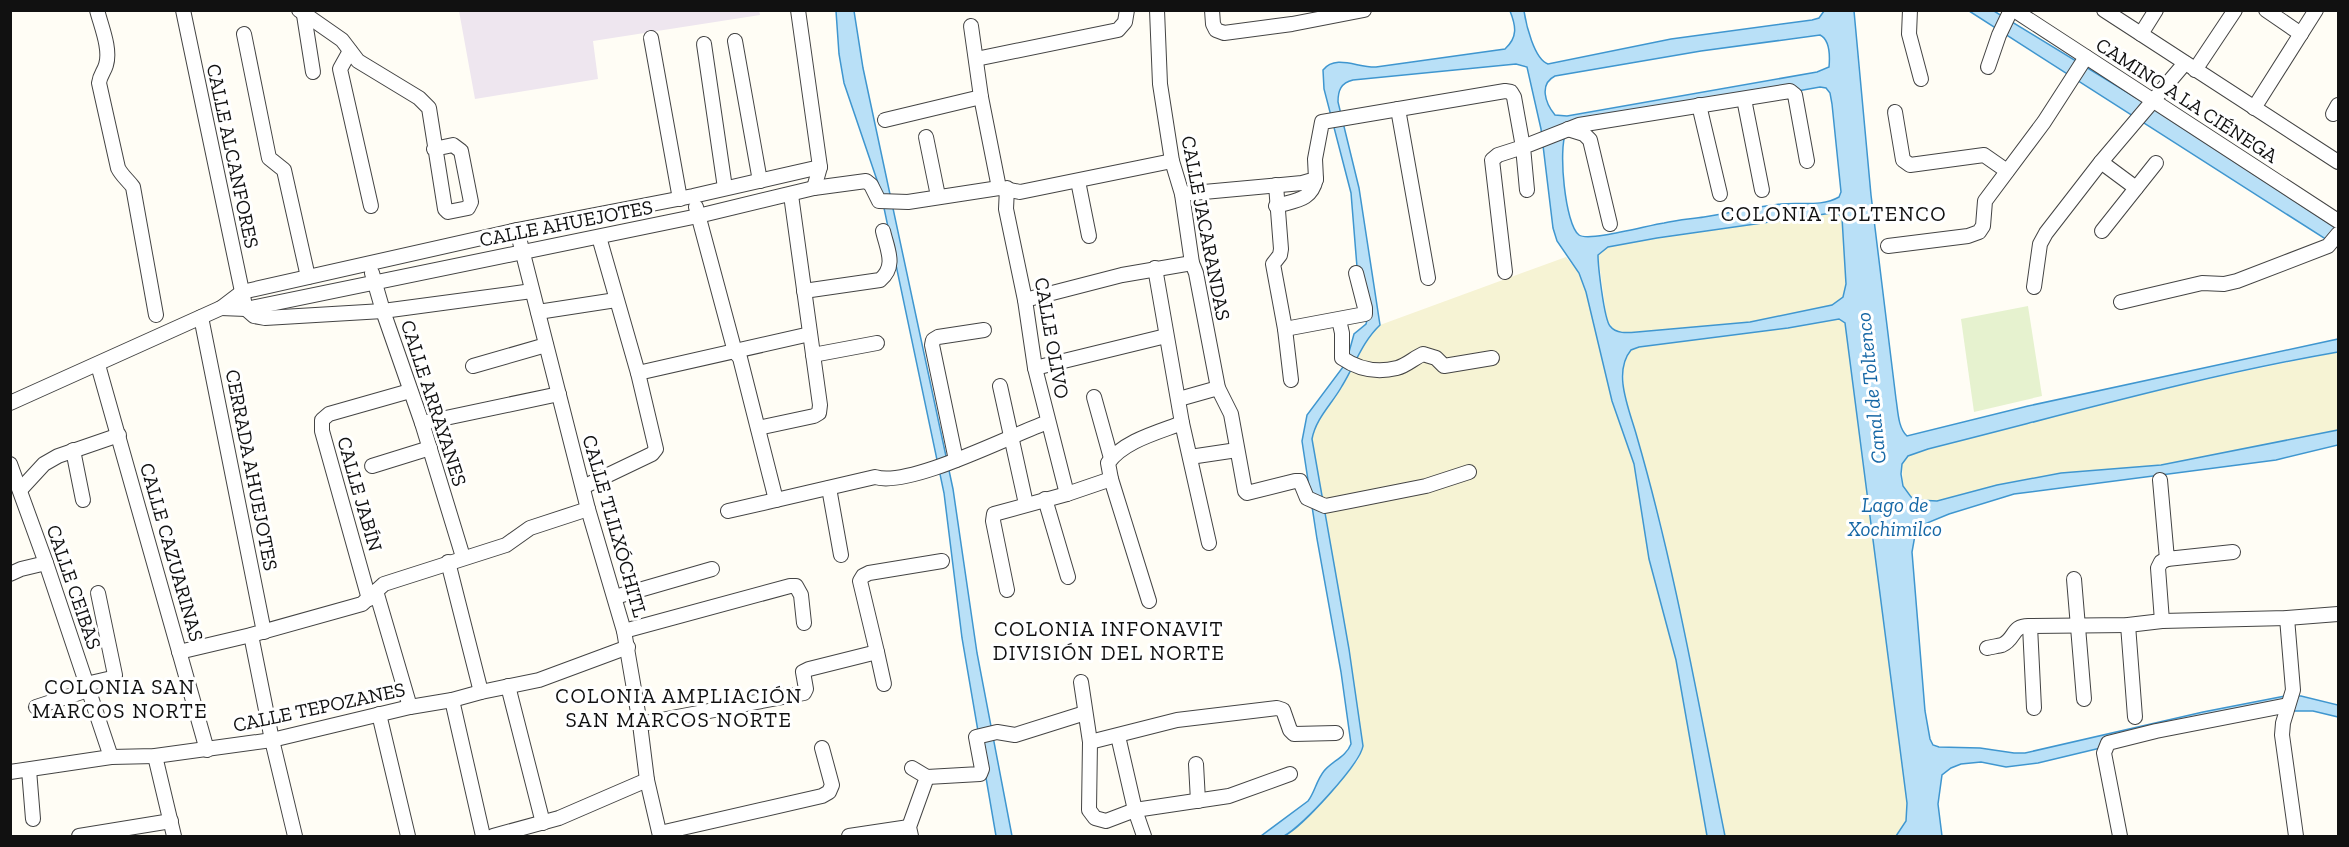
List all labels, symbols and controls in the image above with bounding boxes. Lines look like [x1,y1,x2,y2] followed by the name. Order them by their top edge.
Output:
[2092,32,2283,168] street label: CAMINO A LA CIÉNEGA
[202,61,264,251] street label: CALLE ALCANFORES
[1176,134,1236,322] street label: CALLE JACARANDAS
[477,194,655,252] street label: CALLE AHUEJOTES
[1721,201,1947,226] district label: COLONIA TOLTENCO
[1030,276,1074,400] street label: CALLE OLIVO
[1850,311,1891,465] water label: Canal de Toltenco
[396,317,472,489] street label: CALLE ARRAYANES
[221,367,283,573] street label: CERRADA AHUEJOTES
[577,432,653,620] street label: CALLE TLILXÓCHITL
[332,434,388,554] street label: CALLE JABÍN
[135,460,209,644] street label: CALLE CAZUARINAS
[1847,492,1942,541] water label: Lago de Xochimilco
[41,521,107,653] street label: CALLE CEIBAS
[993,616,1225,665] district label: COLONIA INFONAVIT DIVISIÓN DEL NORTE
[32,674,208,723] district label: COLONIA SAN MARCOS NORTE
[231,677,407,737] street label: CALLE TEPOZANES
[555,683,803,732] district label: COLONIA AMPLIACIÓN SAN MARCOS NORTE

